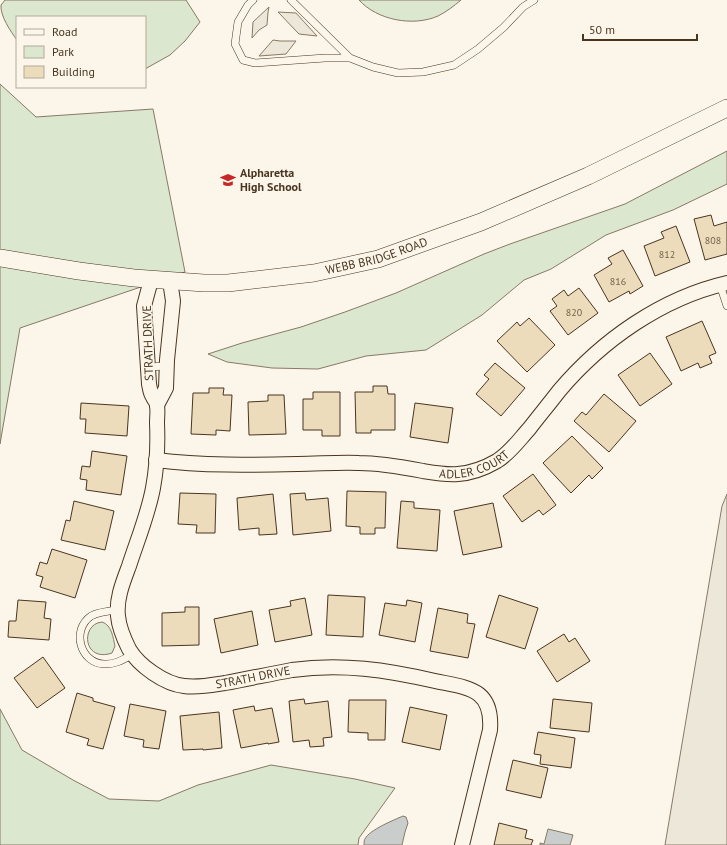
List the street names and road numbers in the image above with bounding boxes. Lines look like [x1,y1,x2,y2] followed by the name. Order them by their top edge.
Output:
[324,234,429,277] street label: WEBB BRIDGE ROAD
[139,305,156,381] street label: STRATH DRIVE
[439,447,512,481] street label: ADLER COURT
[214,662,291,691] street label: STRATH DRIVE

